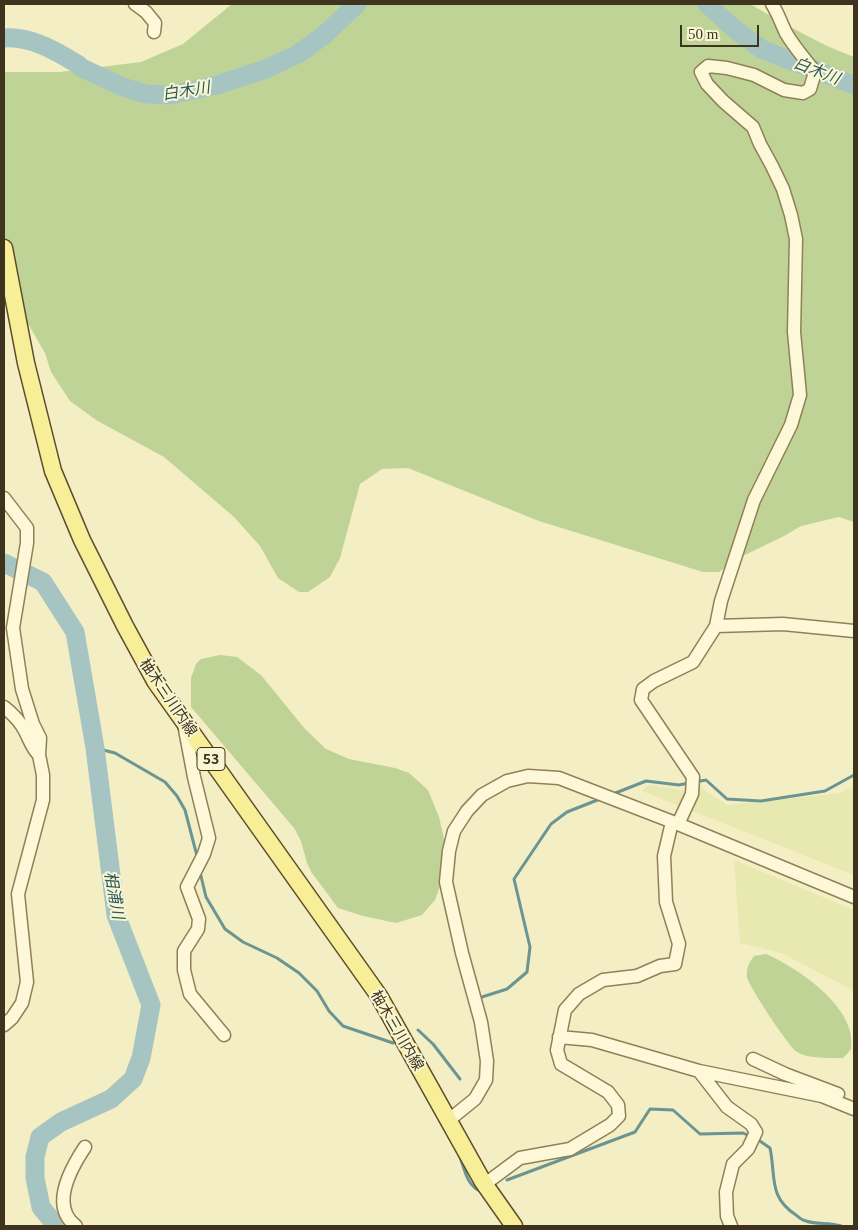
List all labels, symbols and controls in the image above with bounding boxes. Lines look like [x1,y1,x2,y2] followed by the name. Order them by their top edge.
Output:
[683,15,762,47] scale bar
[688,26,718,42] text: 50 m
[791,52,843,88] water label: 白木川
[161,77,211,103] water label: 白木川
[136,655,202,739] street label: 柚木三川内線
[197,748,225,771] road number: 53
[101,870,129,920] water label: 相浦川
[368,987,428,1073] street label: 柚木三川内線

